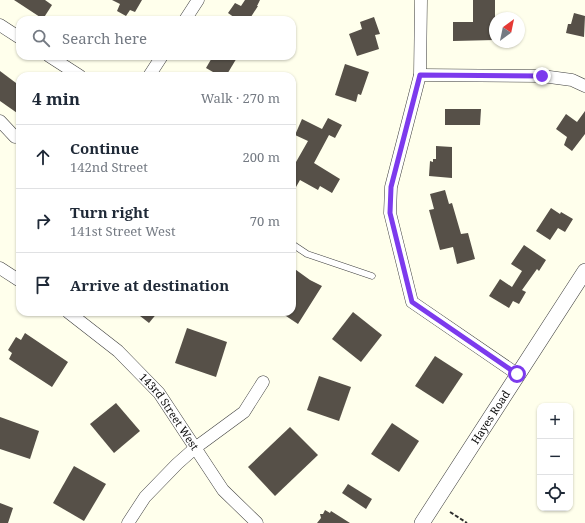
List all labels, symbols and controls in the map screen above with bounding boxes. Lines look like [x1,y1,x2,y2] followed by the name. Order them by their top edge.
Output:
[489,12,525,48] north arrow
[16,16,296,60] search box
[30,27,52,49] icon: search
[62,28,147,48] text: Search here
[533,67,551,85] route end
[32,87,80,110] text: 4 min
[201,89,280,107] text: Walk · 270 m
[70,138,139,158] text: Continue
[32,146,54,168] icon: ahead
[243,148,280,166] text: 200 m
[70,158,148,176] text: 142nd Street
[70,202,149,222] text: Turn right
[32,210,54,232] icon: right
[250,212,280,230] text: 70 m
[70,222,175,240] text: 141st Street West
[32,274,54,296] icon: arrive
[70,275,229,295] text: Arrive at destination
[508,365,526,383] route start
[136,369,203,453] street label: 143rd Street West
[467,387,513,447] street label: Hayes Road
[537,403,573,511] map controls
[537,403,573,439] button: +
[537,439,573,475] button: −
[537,475,573,511] button: locate

